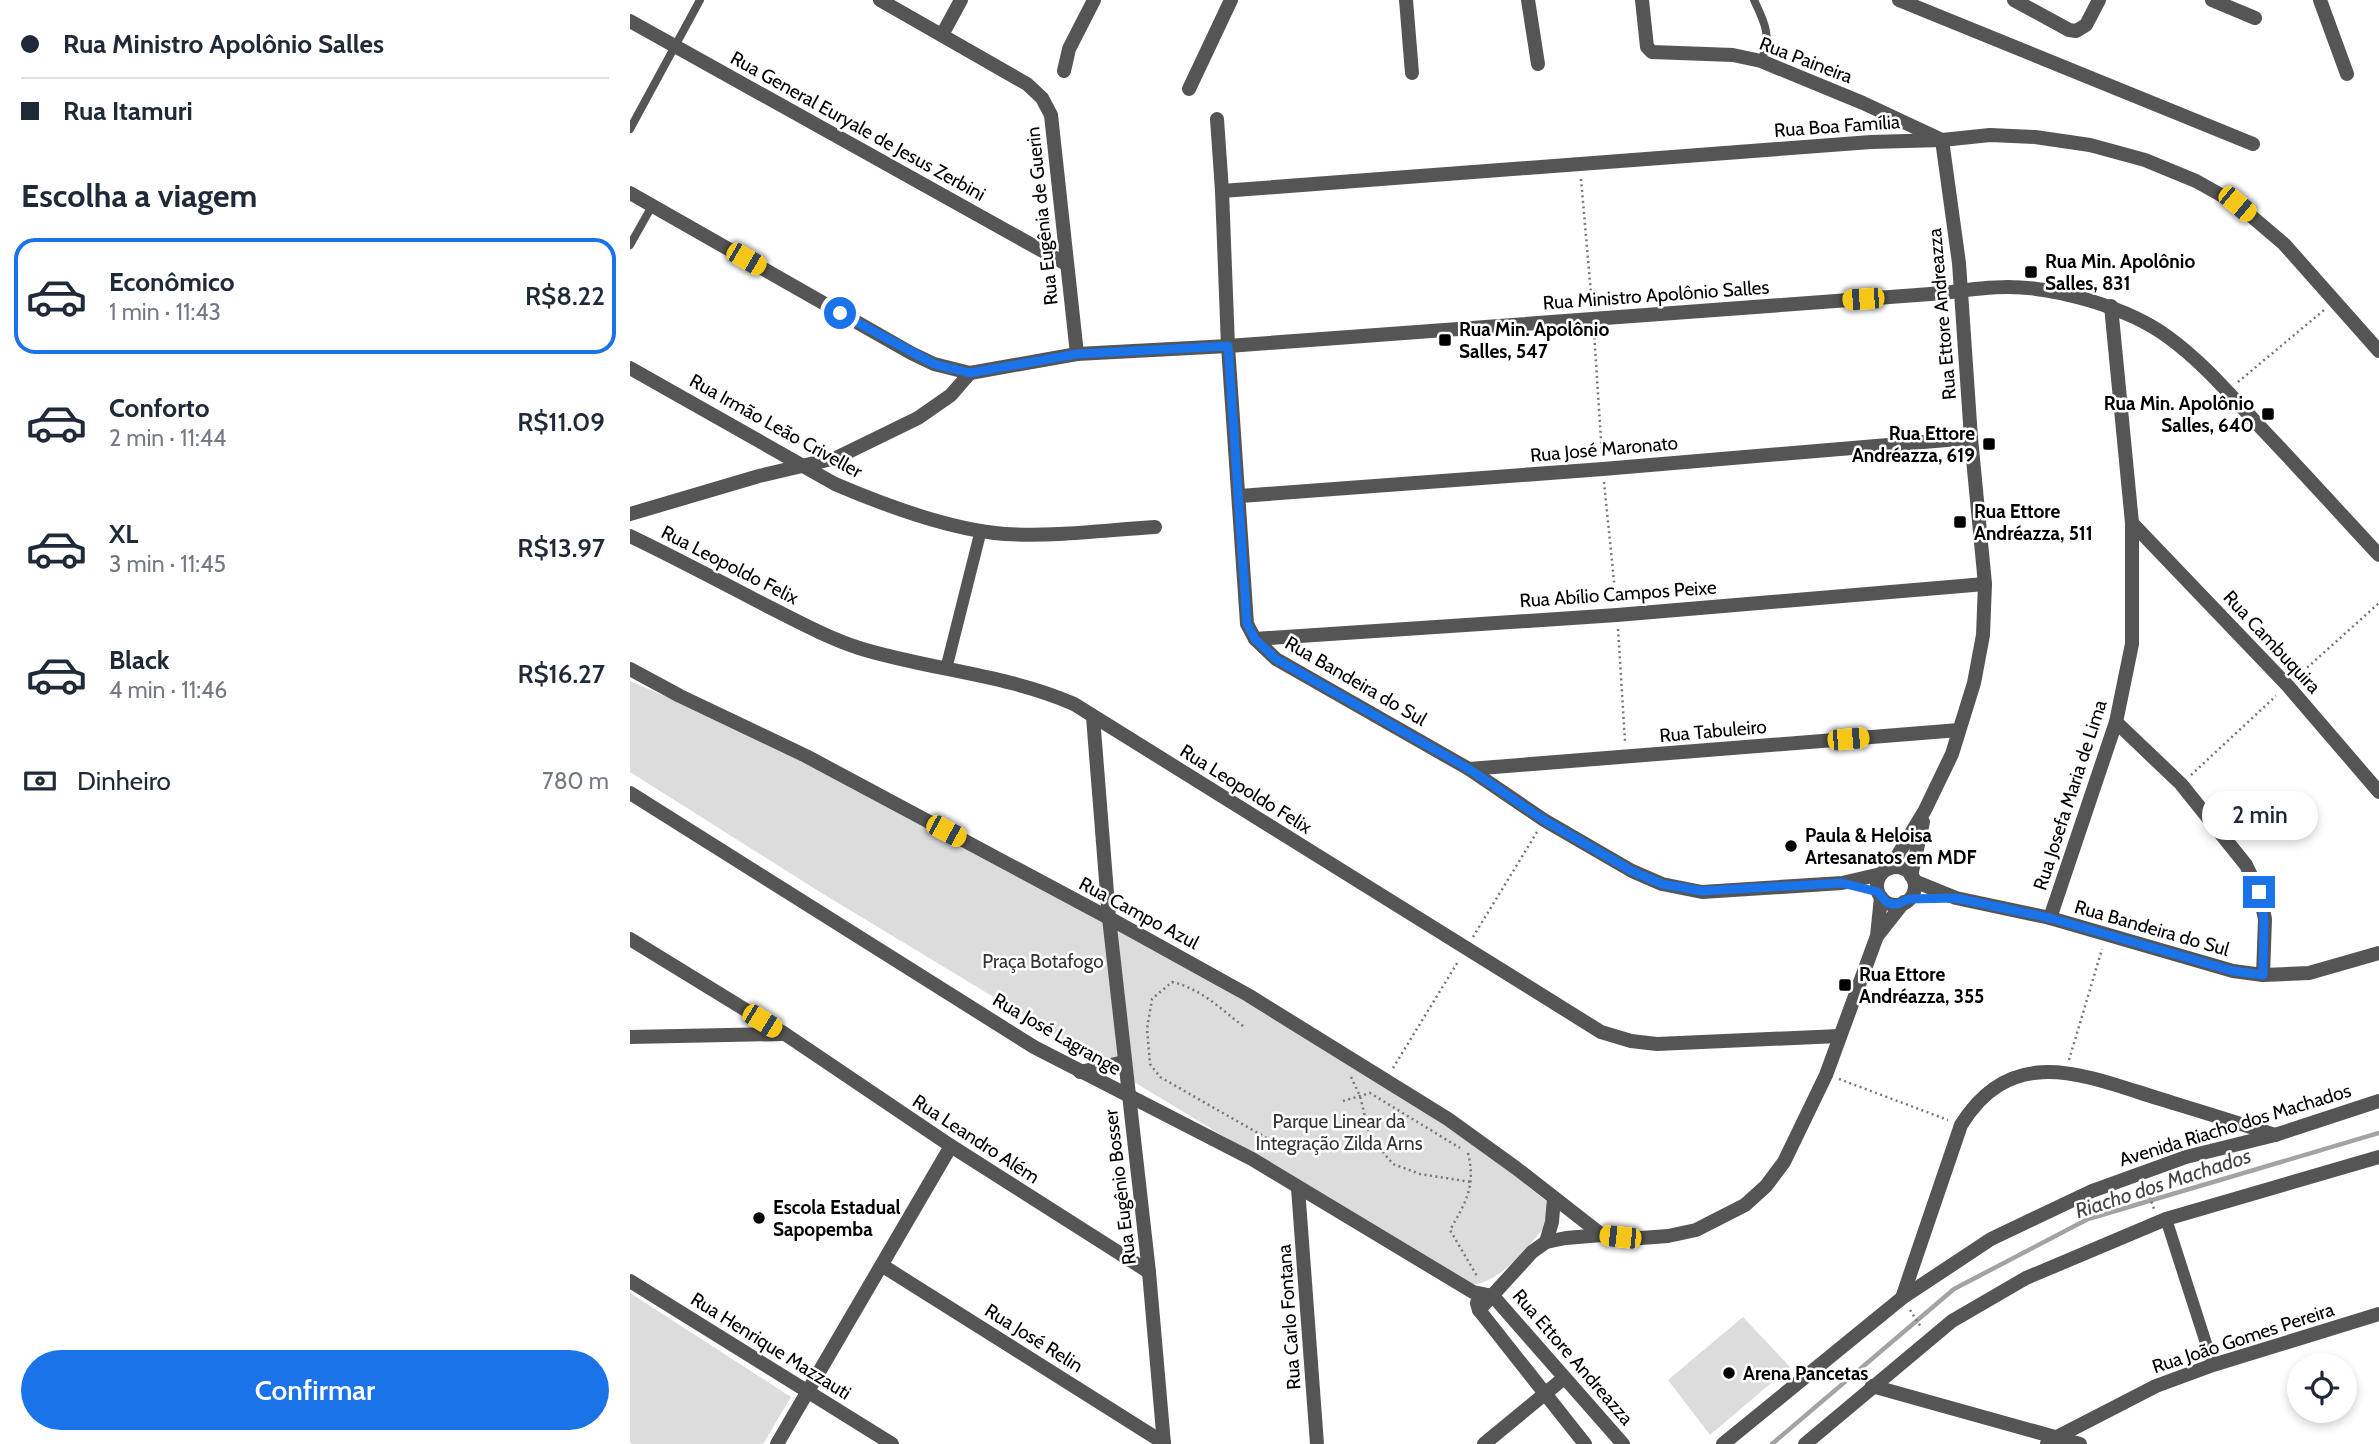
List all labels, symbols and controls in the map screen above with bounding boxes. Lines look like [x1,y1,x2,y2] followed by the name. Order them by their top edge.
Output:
[63,28,384,60] text: Rua Ministro Apolônio Salles
[1756,32,1856,88] street label: Rua Paineira
[727,46,989,206] street label: Rua General Euryale de Jesus Zerbini
[63,95,193,127] text: Rua Itamuri
[1773,110,1901,142] street label: Rua Boa Família
[1021,126,1063,306] street label: Rua Eugênia de Guerin
[21,176,257,215] text: Escolha a viagem
[2215,182,2260,226] car
[1923,227,1961,401] street label: Rua Ettore Andreazza
[723,239,770,279] car
[2045,250,2195,295] place label: Rua Min. Apolônio Salles, 831
[2023,264,2039,280] marker: Rua Min. Apolônio Salles, 831
[25,265,88,328] icon: car
[109,266,235,298] text: Econômico
[1542,276,1770,314] street label: Rua Ministro Apolônio Salles
[525,280,605,312] text: R$8.22
[1842,287,1885,311] car
[824,297,856,329] route start
[109,298,221,326] text: 1 min · 11:43
[1459,318,1609,363] place label: Rua Min. Apolônio Salles, 547
[1437,332,1453,348] marker: Rua Min. Apolônio Salles, 547
[686,369,866,483] street label: Rua Irmão Leão Criveller
[25,391,88,454] icon: car
[109,392,210,424] text: Conforto
[2104,392,2254,437] place label: Rua Min. Apolônio Salles, 640
[517,406,605,438] text: R$11.09
[2260,406,2276,422] marker: Rua Min. Apolônio Salles, 640
[1852,422,1975,467] place label: Rua Ettore Andréazza, 619
[109,424,226,452] text: 2 min · 11:44
[1529,431,1679,467] street label: Rua José Maronato
[1981,436,1997,452] marker: Rua Ettore Andréazza, 619
[1974,500,2093,545] place label: Rua Ettore Andréazza, 511
[1952,514,1968,530] marker: Rua Ettore Andréazza, 511
[25,517,88,580] icon: car
[109,518,138,550] text: XL
[657,520,803,610] street label: Rua Leopoldo Felix
[517,532,605,564] text: R$13.97
[109,550,226,578] text: 3 min · 11:45
[1519,576,1718,612] street label: Rua Abílio Campos Peixe
[2219,586,2325,698] street label: Rua Cambuquira
[1281,631,1431,731] street label: Rua Bandeira do Sul
[25,643,88,706] icon: car
[109,644,169,676] text: Black
[517,658,605,690] text: R$16.27
[109,676,227,704] text: 4 min · 11:46
[2028,697,2112,893] street label: Rua Josefa Maria de Lima
[1658,715,1768,747] street label: Rua Tabuleiro
[1827,727,1870,751] car
[1176,739,1316,839] street label: Rua Leopoldo Felix
[21,762,59,800] icon: cash
[77,765,171,797] text: Dinheiro
[542,767,609,795] text: 780 m
[2201,790,2317,840] callout: 2 min
[2232,801,2288,829] text: 2 min
[923,812,970,850] car
[1805,824,1976,869] place label: Paula & Heloisa Artesanatos em MDF
[1783,838,1799,854] marker: Paula & Heloisa Artesanatos em MDF
[1075,872,1203,954] street label: Rua Campo Azul
[2243,876,2275,908] route end
[2072,895,2233,961] street label: Rua Bandeira do Sul
[982,950,1104,973] park label: Praça Botafogo
[1859,963,1984,1008] place label: Rua Ettore Andréazza, 355
[1837,977,1853,993] marker: Rua Ettore Andréazza, 355
[989,988,1126,1080] street label: Rua José Lagrange
[739,1001,786,1041] car
[2116,1079,2354,1171] street label: Avenida Riacho dos Machados
[908,1089,1044,1189] street label: Rua Leandro Além
[1099,1108,1141,1266] street label: Rua Eugênio Bosser
[1256,1110,1423,1155] park label: Parque Linear da Integração Zilda Arns
[2072,1143,2254,1223] water label: Riacho dos Machados
[773,1196,901,1241] place label: Escola Estadual Sapopemba
[751,1210,767,1226] marker: Escola Estadual Sapopemba
[1599,1224,1642,1250] car
[1272,1243,1306,1391] street label: Rua Carlo Fontana
[1508,1284,1638,1430] street label: Rua Ettore Andreazza
[687,1287,855,1405] street label: Rua Henrique Mazzauti
[2149,1298,2337,1378] street label: Rua João Gomes Pereira
[981,1299,1087,1377] street label: Rua José Relin
[21,1350,609,1430] button: Confirmar
[2287,1353,2357,1423] map controls
[2287,1353,2357,1423] button: locate
[1743,1362,1868,1385] place label: Arena Pancetas
[1721,1365,1737,1381] marker: Arena Pancetas

